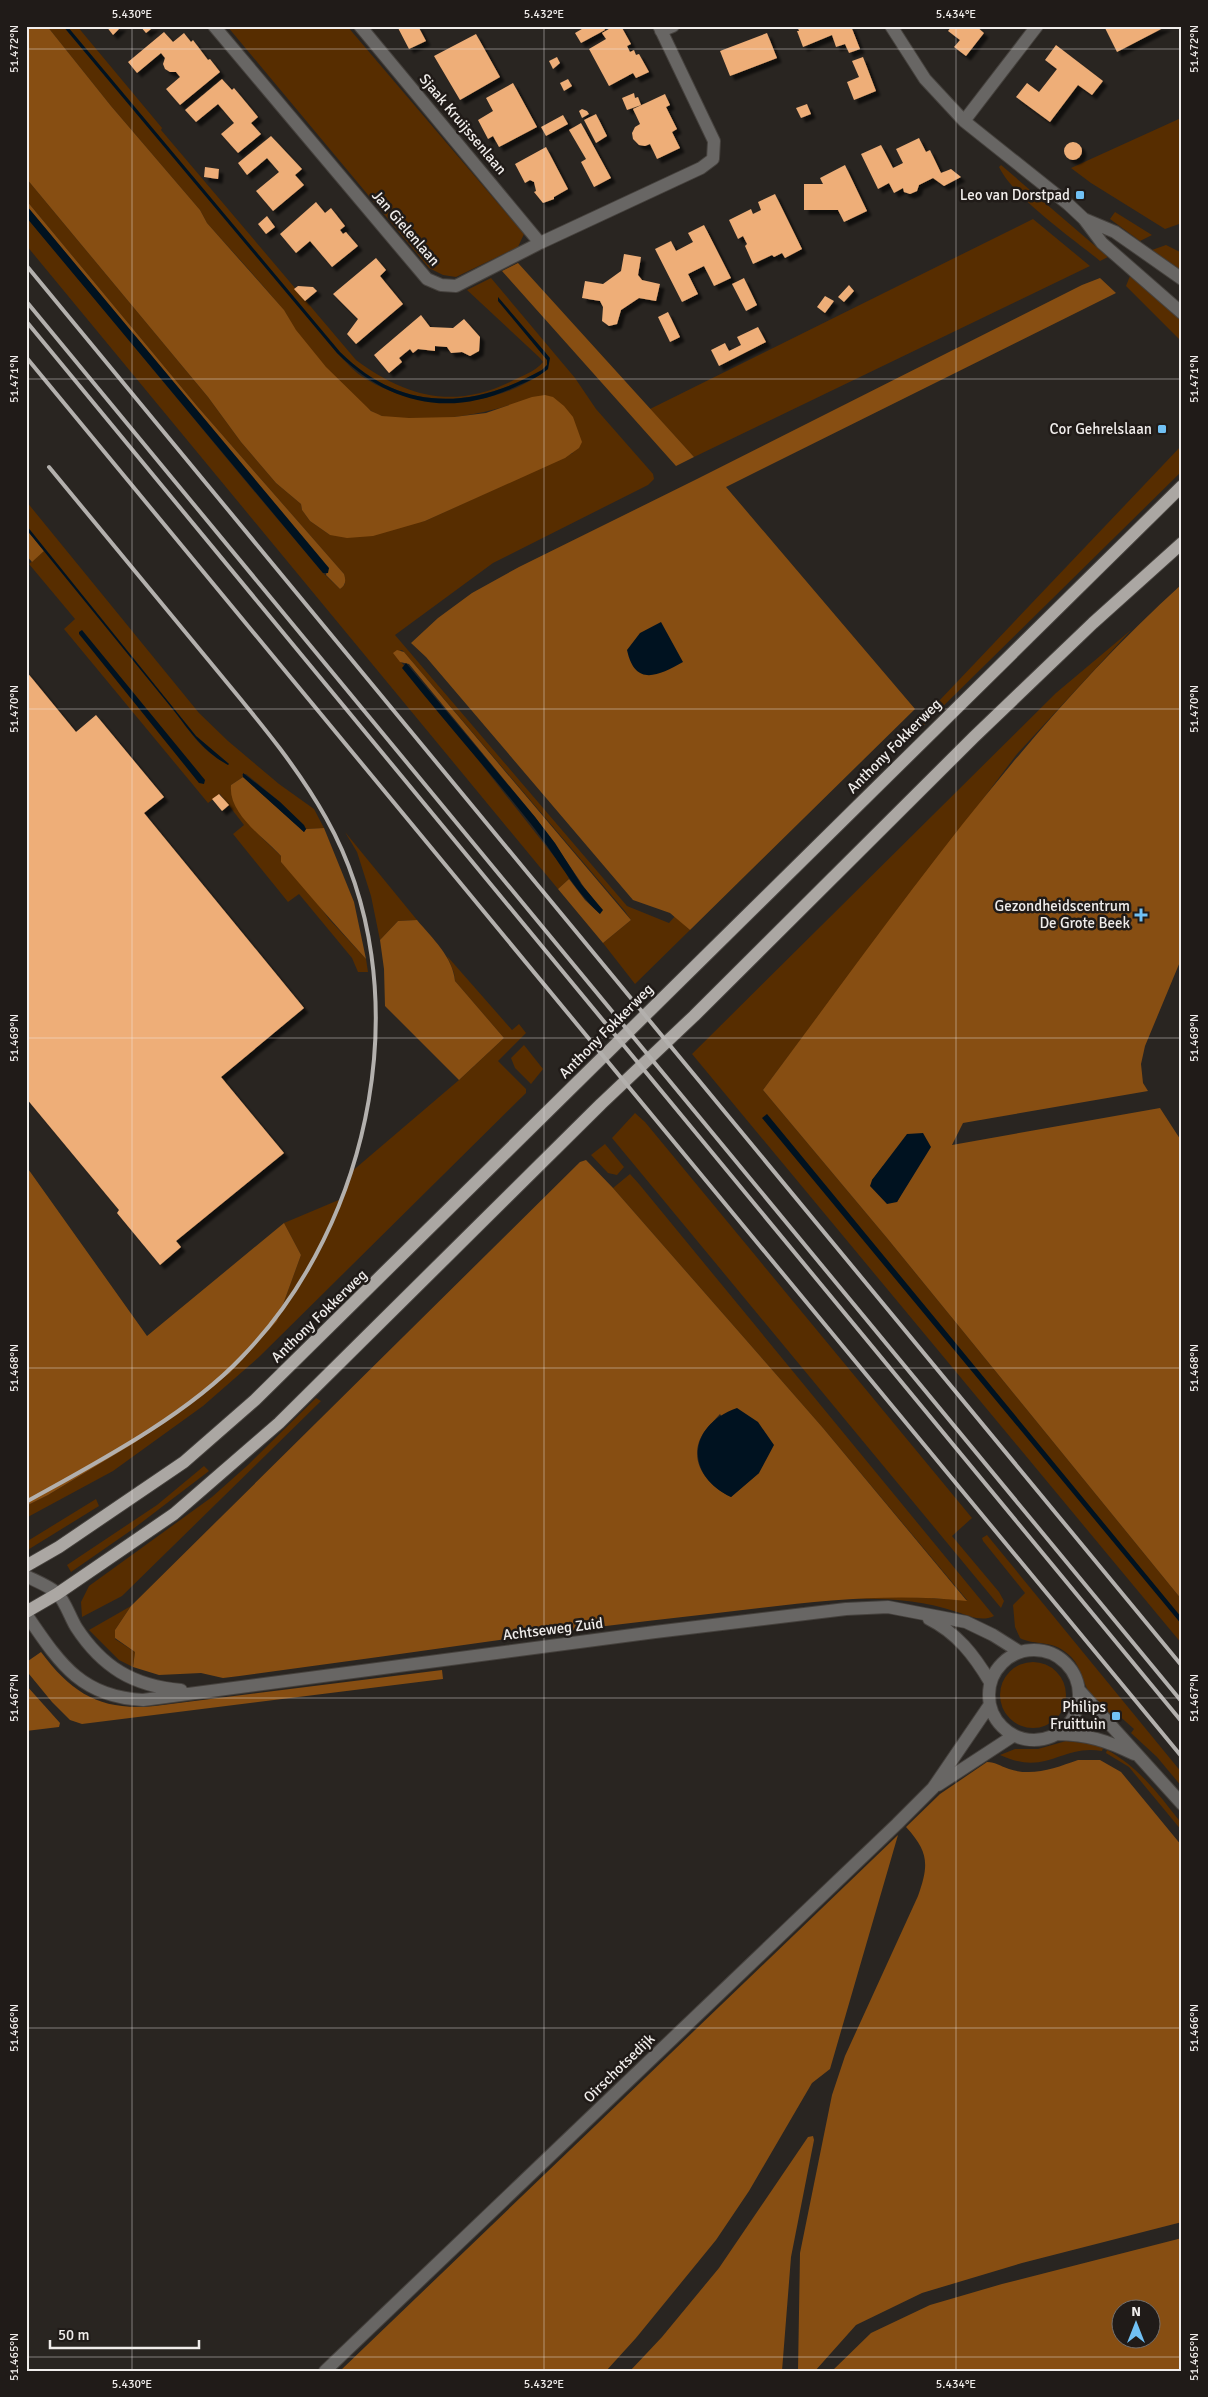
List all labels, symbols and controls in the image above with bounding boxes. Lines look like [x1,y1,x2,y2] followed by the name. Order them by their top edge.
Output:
[112,7,152,22] text: 5.430°E
[524,7,564,22] text: 5.432°E
[936,7,976,22] text: 5.434°E
[7,25,22,73] text: 51.472°N
[1187,25,1202,73] text: 51.472°N
[416,70,510,178] street label: Sjaak Kruijssenlaan
[368,186,444,270] street label: Jan Gielenlaan
[960,186,1070,204] place label: Leo van Dorstpad
[1074,189,1086,201] marker: Leo van Dorstpad
[7,355,22,403] text: 51.471°N
[1187,355,1202,403] text: 51.471°N
[1050,420,1152,438] place label: Cor Gehrelslaan
[1156,423,1168,435] marker: Cor Gehrelslaan
[7,685,22,733] text: 51.470°N
[1187,685,1202,733] text: 51.470°N
[843,695,945,797] street label: Anthony Fokkerweg
[995,897,1130,932] place label: Gezondheidscentrum De Grote Beek
[1134,908,1148,922] marker: Gezondheidscentrum De Grote Beek
[555,980,657,1082] street label: Anthony Fokkerweg
[7,1014,22,1062] text: 51.469°N
[1187,1014,1202,1062] text: 51.469°N
[267,1266,371,1366] street label: Anthony Fokkerweg
[7,1344,22,1392] text: 51.468°N
[1187,1344,1202,1392] text: 51.468°N
[502,1614,604,1644] street label: Achtseweg Zuid
[7,1674,22,1722] text: 51.467°N
[1187,1674,1202,1722] text: 51.467°N
[1050,1698,1106,1733] place label: Philips Fruittuin
[1110,1710,1122,1722] marker: Philips Fruittuin
[7,2004,22,2052] text: 51.466°N
[1187,2004,1202,2052] text: 51.466°N
[580,2029,659,2106] street label: Oirschotsedijk
[1110,2300,1160,2350] north arrow
[1131,2303,1141,2320] text: N
[50,2317,199,2349] scale bar
[58,2326,89,2344] text: 50 m
[7,2333,22,2381] text: 51.465°N
[1187,2333,1202,2381] text: 51.465°N
[112,2377,152,2392] text: 5.430°E
[524,2377,564,2392] text: 5.432°E
[936,2377,976,2392] text: 5.434°E

